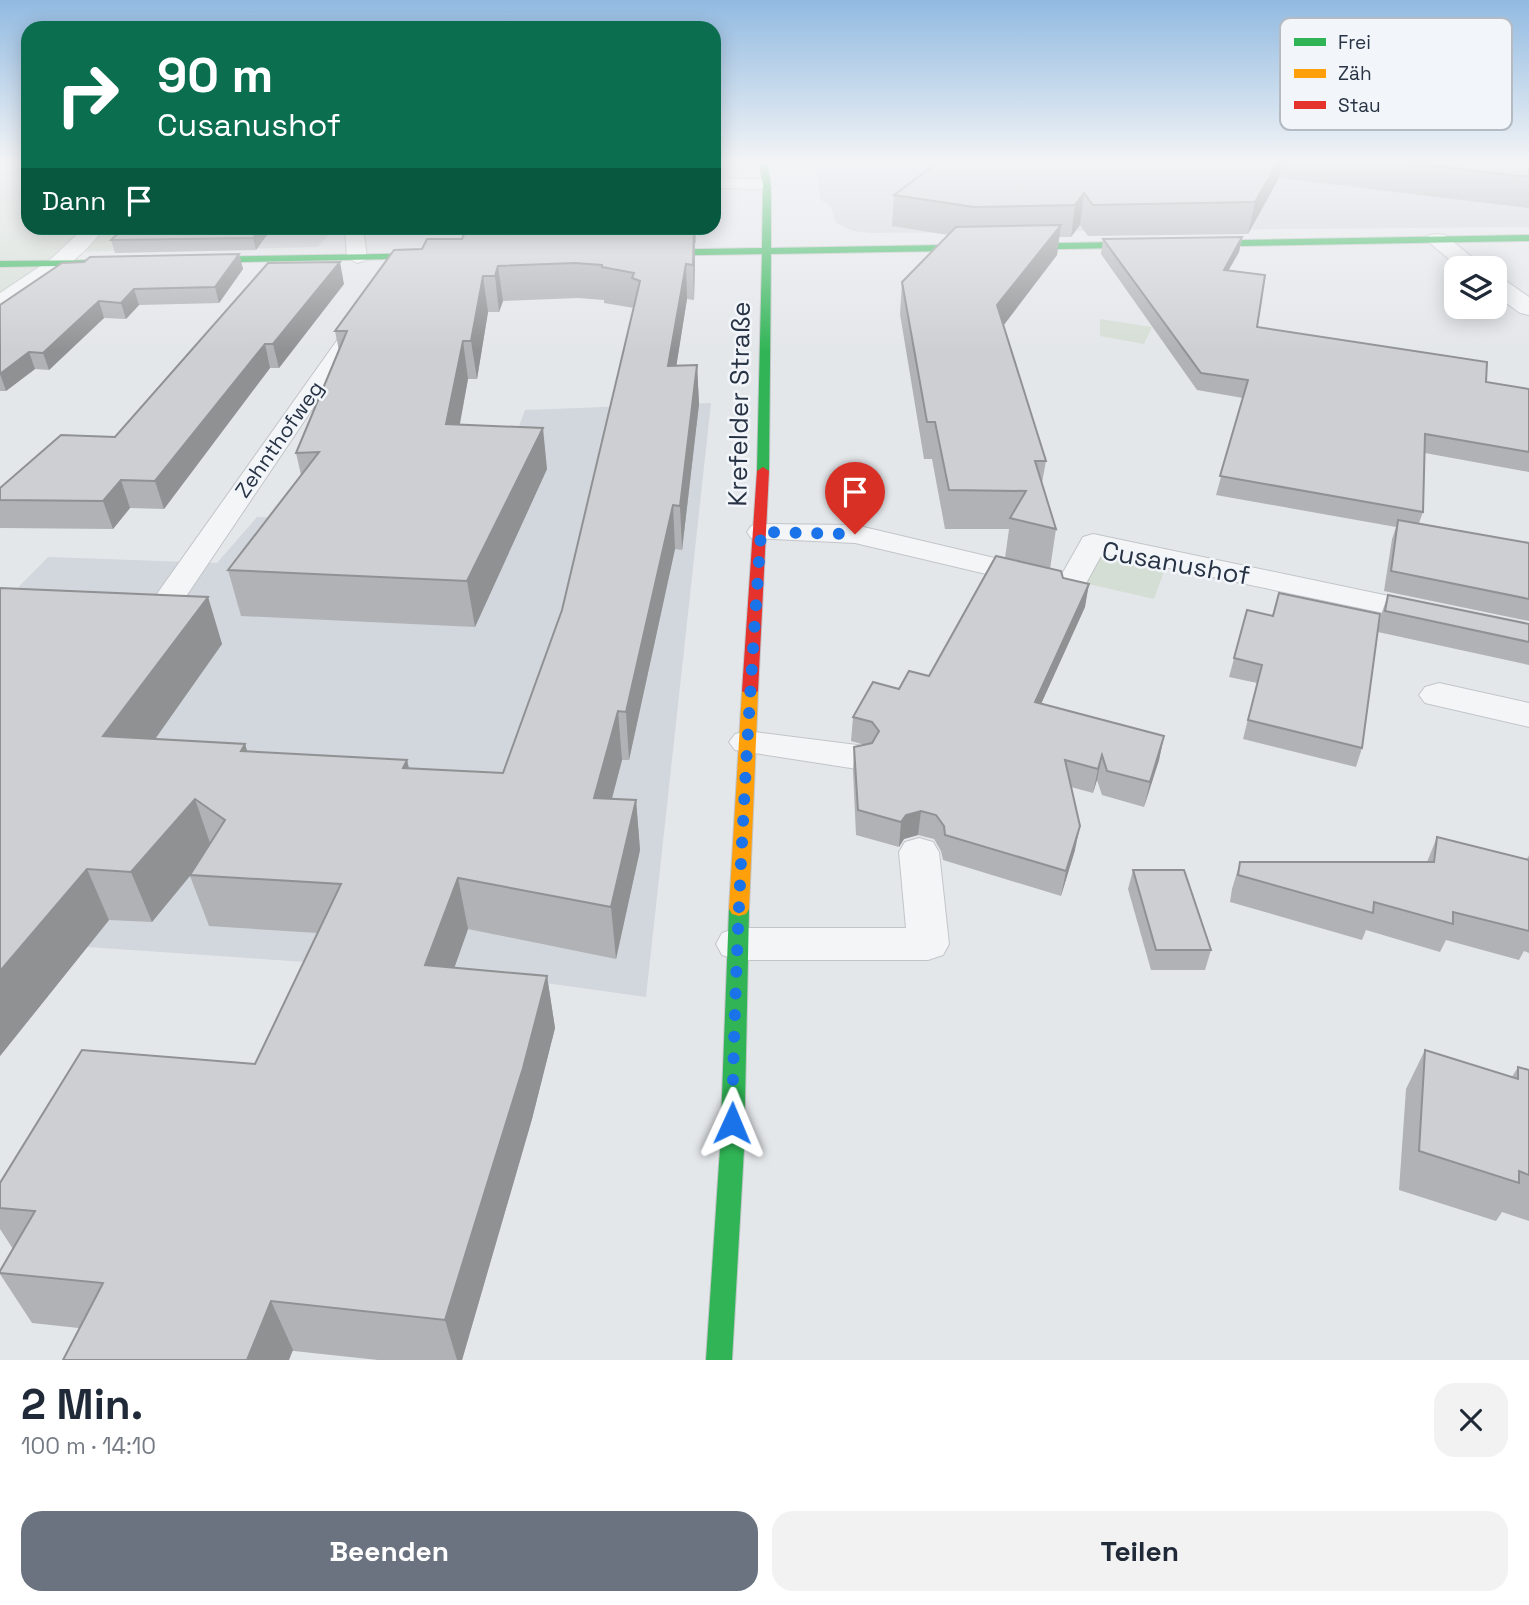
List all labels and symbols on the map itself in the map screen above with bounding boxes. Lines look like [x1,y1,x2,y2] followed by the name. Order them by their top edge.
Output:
[1280,18,1512,130] legend
[1338,30,1371,55] text: Frei
[1338,61,1372,86] text: Zäh
[1338,93,1381,118] text: Stau
[720,301,758,507] street label: Krefelder Straße
[229,375,329,503] street label: Zehnthofweg
[825,462,885,534] pin
[1099,533,1253,593] street label: Cusanushof
[695,1086,769,1160] position arrow

